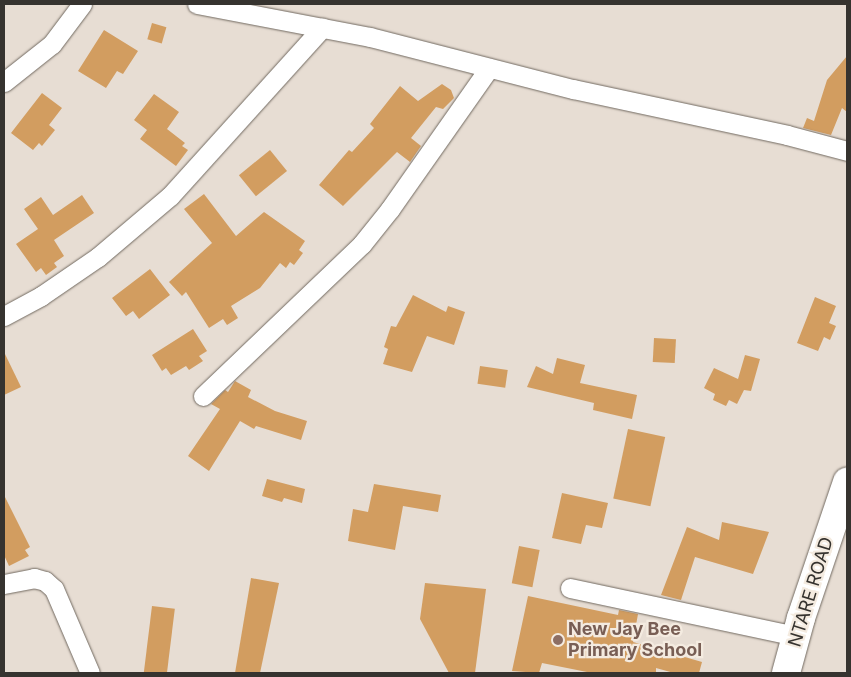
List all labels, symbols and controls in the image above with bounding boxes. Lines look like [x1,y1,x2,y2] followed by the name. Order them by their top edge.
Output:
[784,534,838,650] street label: NTARE ROAD
[568,619,702,662] place label: New Jay Bee Primary School
[552,634,564,646] marker: New Jay Bee Primary School

